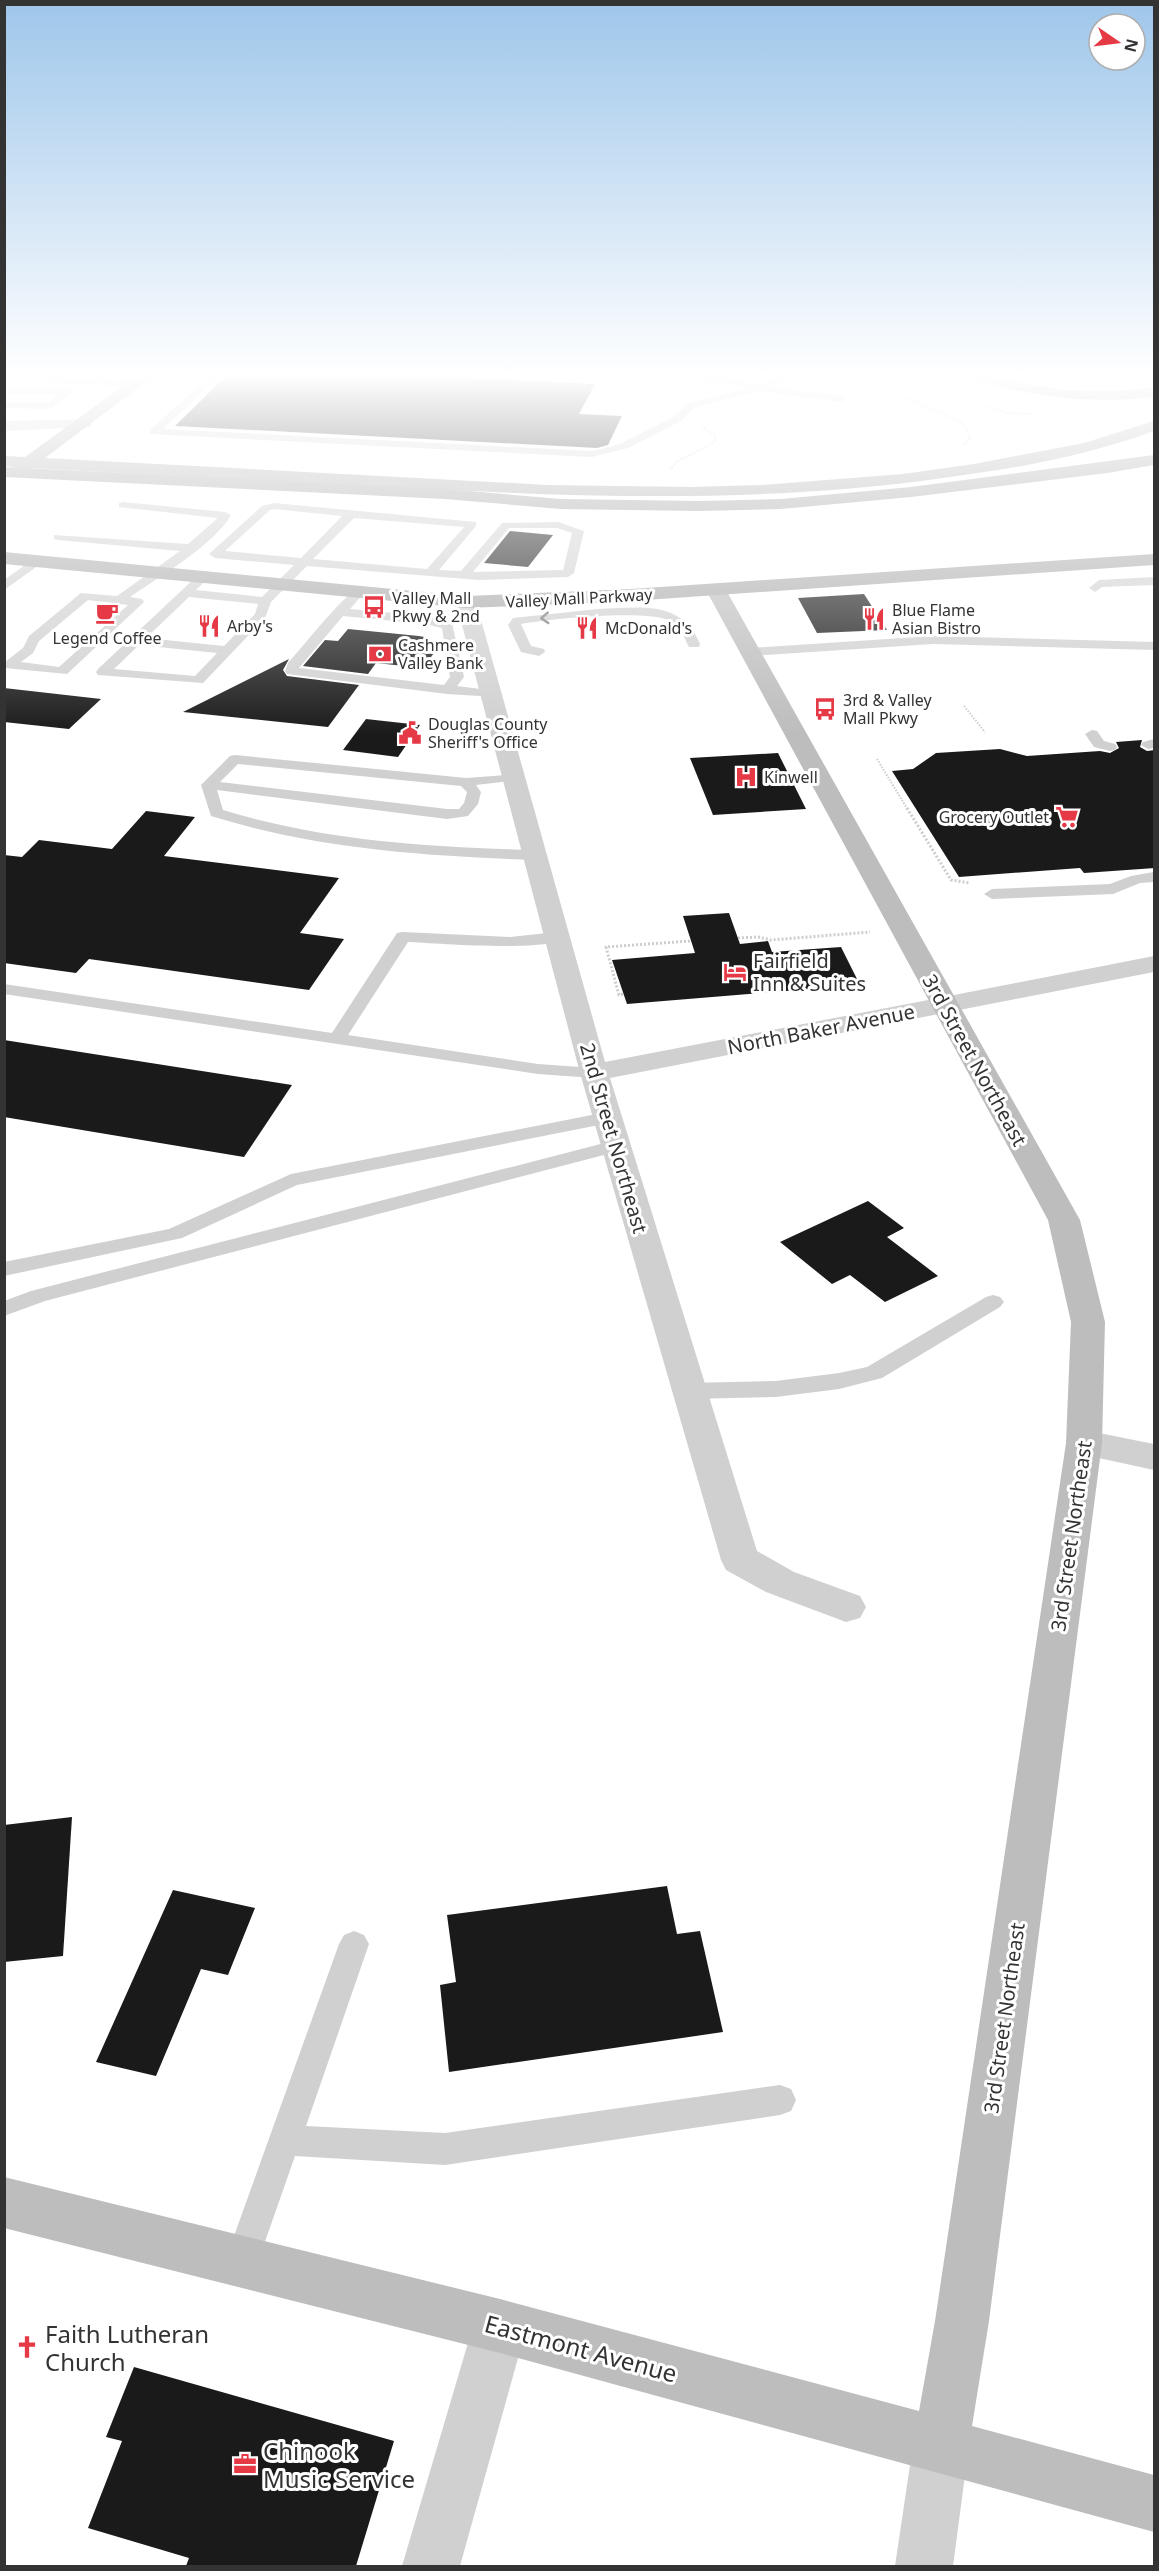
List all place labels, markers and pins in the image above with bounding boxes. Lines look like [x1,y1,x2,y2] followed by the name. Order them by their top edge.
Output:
[392,587,480,627] place label: Valley Mall Pkwy & 2nd
[361,594,387,620] bus stop icon: Valley Mall Pkwy & 2nd
[892,599,981,639] place label: Blue Flame Asian Bistro
[94,600,120,626] cafe icon: Legend Coffee
[861,606,887,632] restaurant icon: Blue Flame Asian Bistro
[196,613,222,639] restaurant icon: Arby's
[227,615,273,637] place label: Arby's
[574,615,600,641] restaurant icon: McDonald's
[605,617,692,639] place label: McDonald's
[52,627,162,649] place label: Legend Coffee
[398,634,484,674] place label: Cashmere Valley Bank
[367,641,393,667] bank icon: Cashmere Valley Bank
[843,689,933,729] place label: 3rd & Valley Mall Pkwy
[812,696,838,722] bus stop icon: 3rd & Valley Mall Pkwy
[428,713,548,753] place label: Douglas County Sheriff's Office
[397,720,423,746] public building icon: Douglas County Sheriff's Office
[733,764,759,790] hospital icon: Kinwell
[764,766,818,788] place label: Kinwell
[1054,804,1080,830] supermarket icon: Grocery Outlet
[939,806,1049,828] place label: Grocery Outlet
[753,947,866,997] place label: Fairfield Inn & Suites
[722,959,748,985] hotel icon: Fairfield Inn & Suites
[45,2317,209,2378] place label: Faith Lutheran Church
[14,2334,40,2360] church icon: Faith Lutheran Church
[263,2434,415,2495] place label: Chinook Music Service
[232,2451,258,2477] office icon: Chinook Music Service

